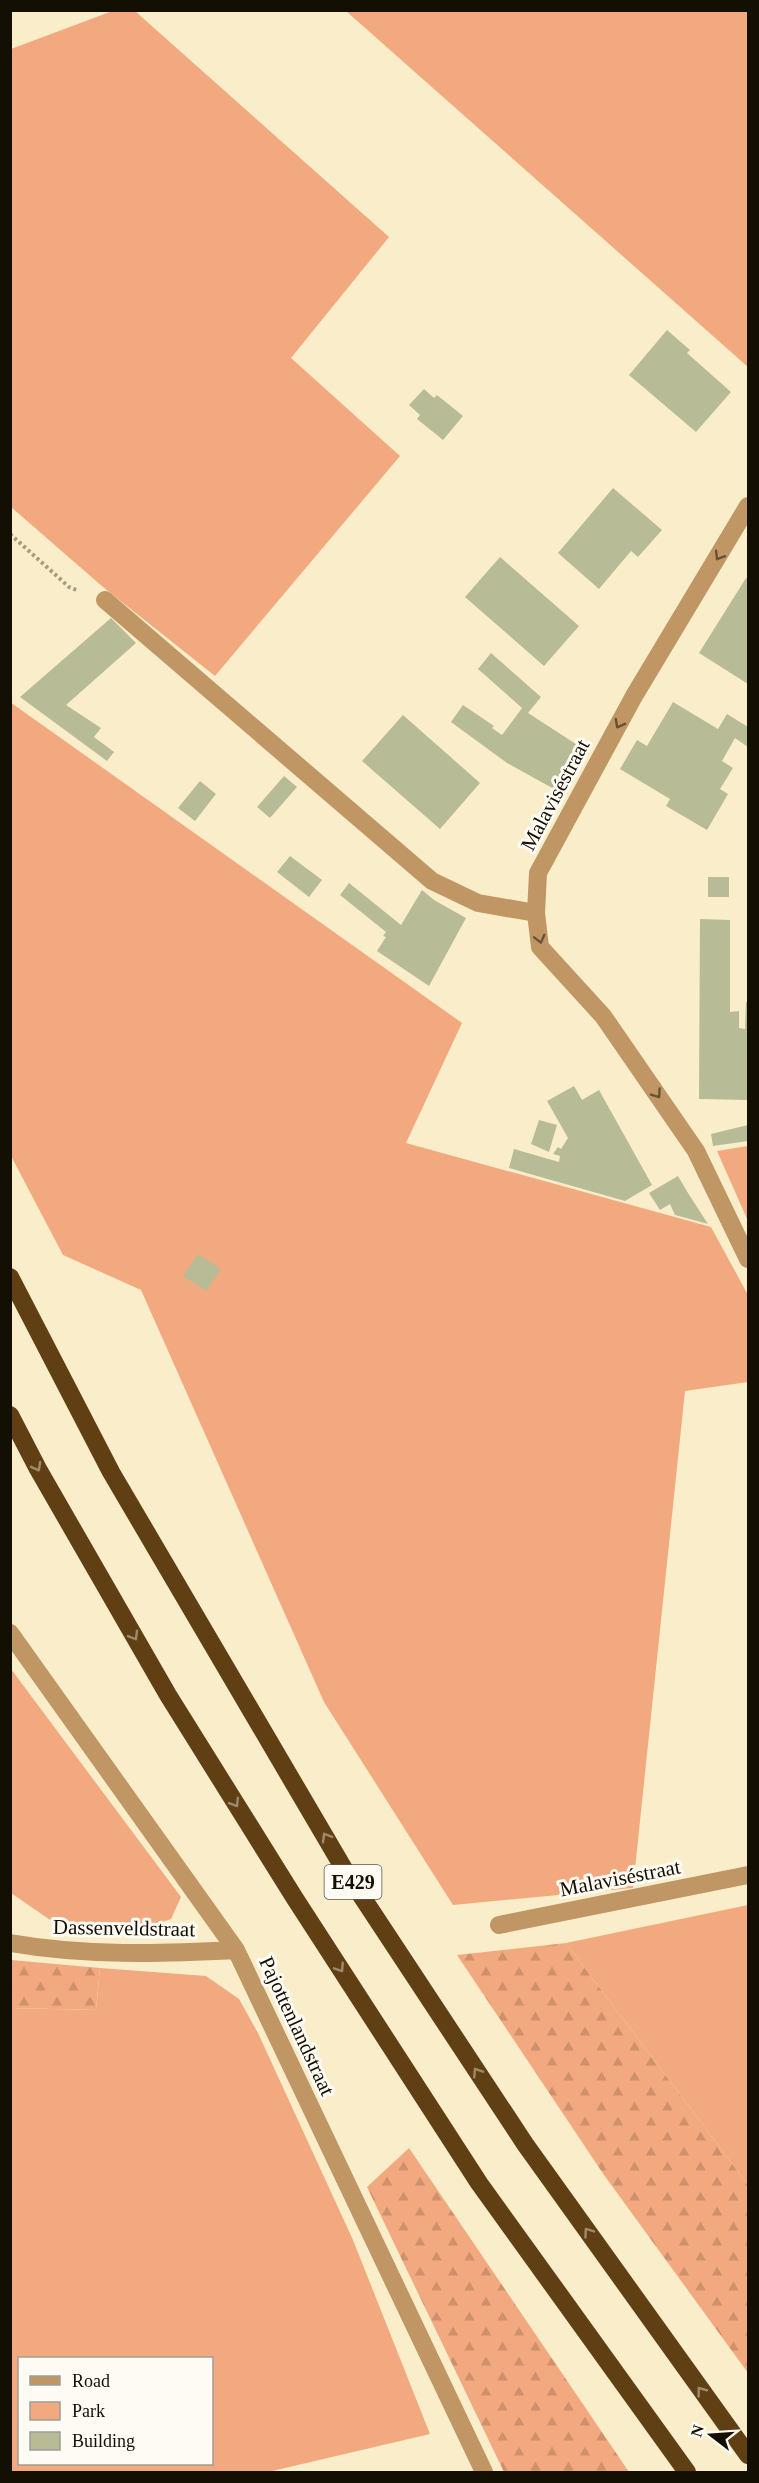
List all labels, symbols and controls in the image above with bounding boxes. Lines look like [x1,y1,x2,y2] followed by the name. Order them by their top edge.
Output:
[715,550,727,560] one-way arrow
[615,717,626,728] one-way arrow
[516,735,594,855] street label: Malaviséstraat
[533,934,546,944] one-way arrow
[650,1087,661,1098] one-way arrow
[30,1461,42,1472] one-way arrow
[127,1630,138,1641] one-way arrow
[228,1796,239,1807] one-way arrow
[322,1833,333,1843] one-way arrow
[558,1855,683,1901] street label: Malaviséstraat
[324,1865,382,1899] road number: E429
[53,1915,195,1941] street label: Dassenveldstraat
[254,1953,340,2099] street label: Pajottenlandstraat
[332,1962,344,1972] one-way arrow
[474,2067,485,2078] one-way arrow
[584,2228,595,2239] one-way arrow
[18,2357,213,2465] legend
[72,2371,110,2391] text: Road
[697,2387,708,2398] one-way arrow
[72,2401,105,2421] text: Park
[681,2405,741,2465] north arrow
[687,2422,707,2439] text: N
[72,2431,135,2451] text: Building

